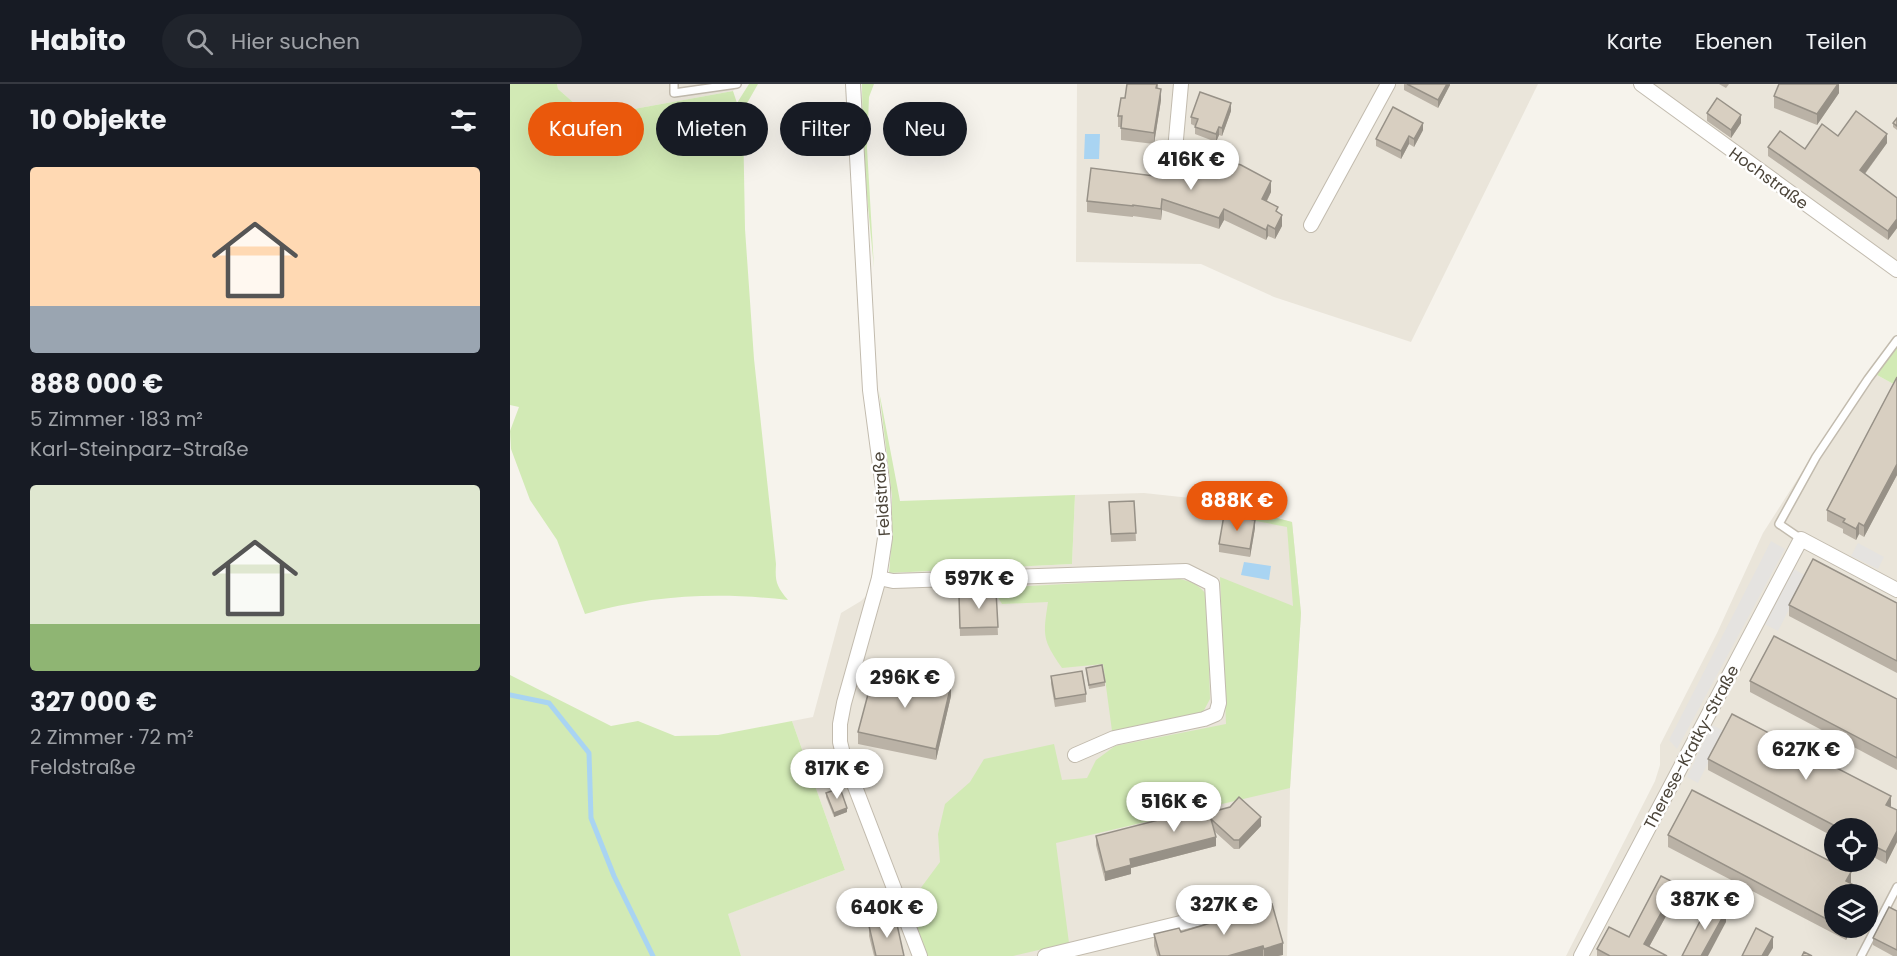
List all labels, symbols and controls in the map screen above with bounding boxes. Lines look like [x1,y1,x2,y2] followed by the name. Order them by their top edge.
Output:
[162,14,582,68] search box
[30,21,126,60] text: Habito
[183,25,216,58] icon: search
[231,26,360,57] text: Hier suchen
[1607,27,1662,56] text: Karte
[1695,27,1773,56] text: Ebenen
[1806,27,1867,56] text: Teilen
[30,102,167,138] text: 10 Objekte
[528,102,644,156] chip: Kaufen
[656,102,768,156] chip: Mieten
[780,102,871,156] chip: Filter
[883,102,967,156] chip: Neu
[447,104,480,137] icon: filters
[1142,140,1240,191] pin: 416K €
[1724,142,1813,215] street label: Hochstraße
[1157,145,1225,173] text: 416K €
[201,206,309,314] icon: home
[30,366,163,402] text: 888 000 €
[30,405,203,433] text: 5 Zimmer · 183 m²
[30,435,249,463] text: Karl-Steinparz-Straße
[867,451,896,537] street label: Feldstraße
[1188,481,1286,532] pin: 888K €
[1201,486,1273,514] text: 888K €
[201,524,309,632] icon: home
[930,559,1028,610] pin: 597K €
[944,564,1014,592] text: 597K €
[856,658,954,709] pin: 296K €
[1638,661,1745,833] street label: Therese-Kratky-Straße
[870,663,940,691] text: 296K €
[30,684,157,720] text: 327 000 €
[30,723,194,751] text: 2 Zimmer · 72 m²
[1757,730,1855,781] pin: 627K €
[1772,735,1840,763] text: 627K €
[788,749,886,800] pin: 817K €
[30,753,136,781] text: Feldstraße
[804,754,870,782] text: 817K €
[1125,782,1223,833] pin: 516K €
[1140,787,1208,815] text: 516K €
[1824,818,1878,938] map controls
[1824,818,1878,872] button: locate
[1656,880,1754,931] pin: 387K €
[1824,884,1878,938] button: layers
[1175,885,1273,936] pin: 327K €
[1670,885,1740,913] text: 387K €
[838,888,936,939] pin: 640K €
[1190,890,1258,918] text: 327K €
[850,893,924,921] text: 640K €

